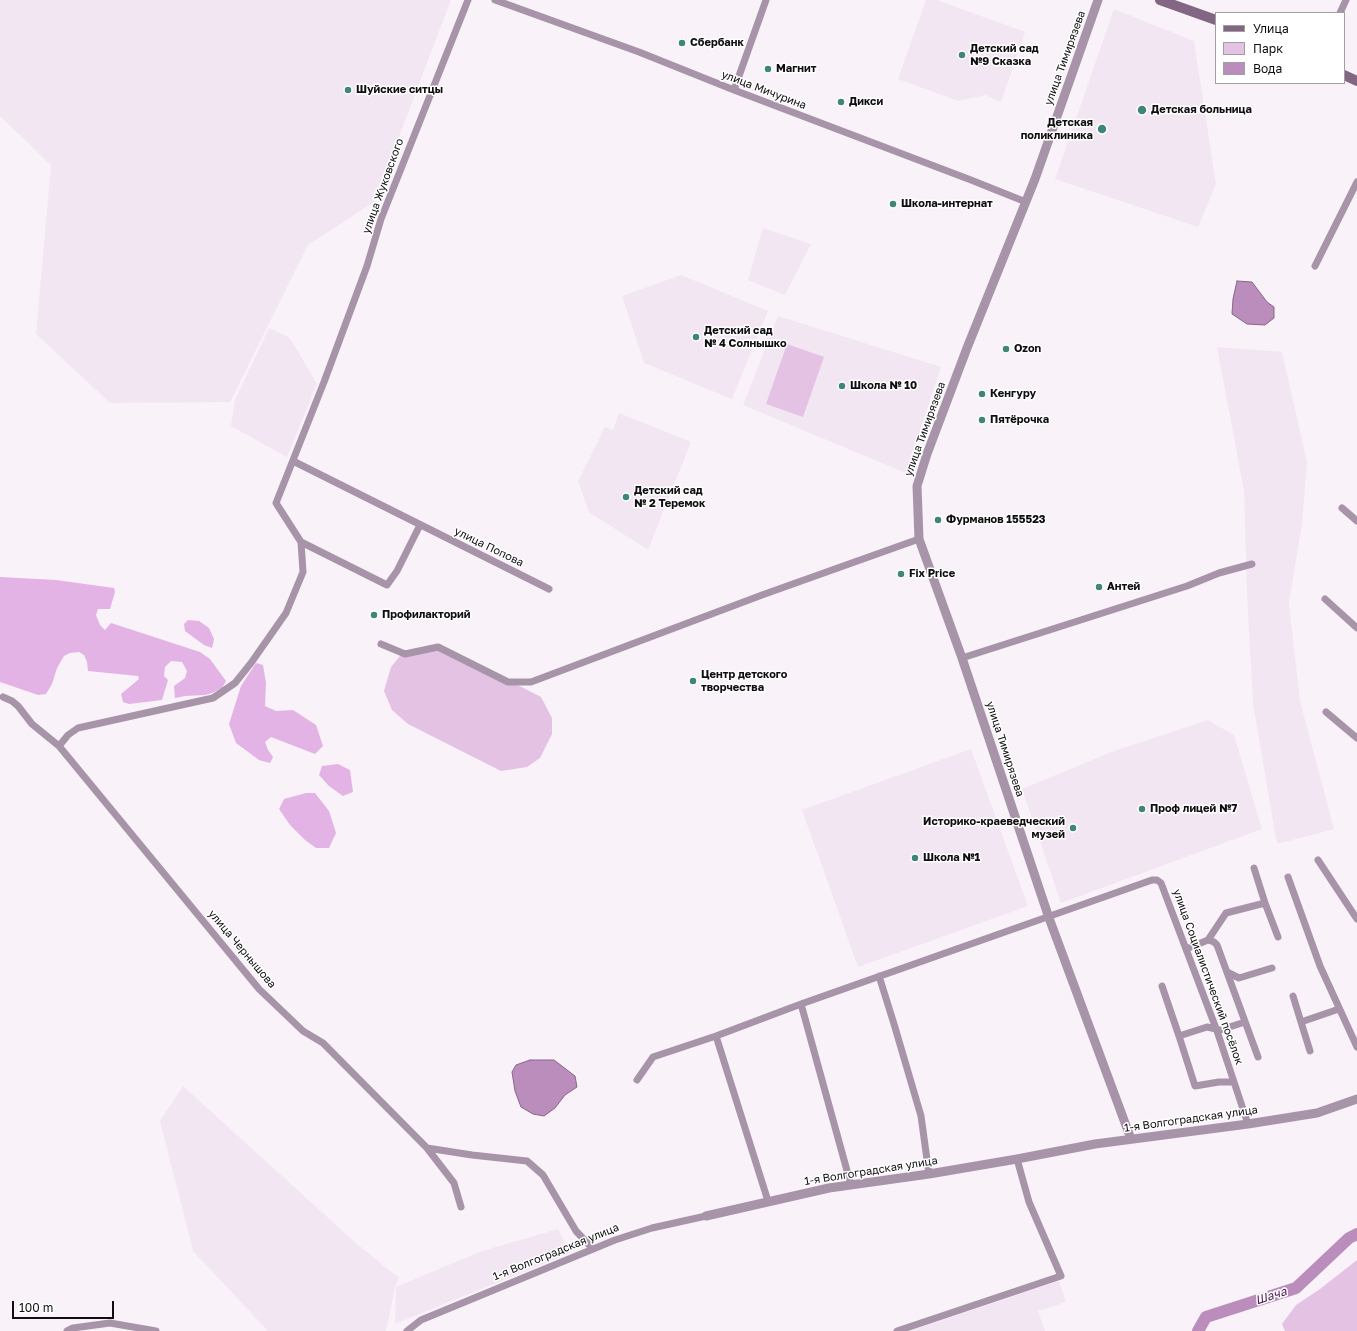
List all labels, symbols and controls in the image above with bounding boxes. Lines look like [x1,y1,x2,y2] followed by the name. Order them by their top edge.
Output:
[1042,9,1088,107] street label: улица Тимирязева
[1215,12,1345,84] legend
[1253,21,1289,36] text: Улица
[690,36,744,50] place label: Сбербанк
[677,38,687,48] marker: Сбербанк
[1253,41,1283,56] text: Парк
[970,42,1039,68] place label: Детский сад №9 Сказка
[957,50,967,60] marker: Детский сад №9 Сказка
[1253,61,1282,76] text: Вода
[776,62,816,76] place label: Магнит
[763,64,773,74] marker: Магнит
[720,68,808,112] street label: улица Мичурина
[356,83,443,97] place label: Шуйские ситцы
[343,85,353,95] marker: Шуйские ситцы
[849,95,883,109] place label: Дикси
[836,97,846,107] marker: Дикси
[1151,103,1252,117] place label: Детская больница
[1136,104,1148,116] marker: Детская больница
[1021,116,1093,142] place label: Детская поликлиника
[1096,123,1108,135] marker: Детская поликлиника
[360,137,406,235] street label: улица Жуковского
[901,197,993,211] place label: Школа-интернат
[888,199,898,209] marker: Школа-интернат
[704,324,787,350] place label: Детский сад № 4 Солнышко
[691,332,701,342] marker: Детский сад № 4 Солнышко
[1014,342,1041,356] place label: Ozon
[1001,344,1011,354] marker: Ozon
[850,379,917,393] place label: Школа № 10
[902,380,948,478] street label: улица Тимирязева
[837,381,847,391] marker: Школа № 10
[990,387,1036,401] place label: Кенгуру
[977,389,987,399] marker: Кенгуру
[990,413,1049,427] place label: Пятёрочка
[977,415,987,425] marker: Пятёрочка
[634,484,705,510] place label: Детский сад № 2 Теремок
[621,492,631,502] marker: Детский сад № 2 Теремок
[946,513,1046,527] place label: Фурманов 155523
[933,515,943,525] marker: Фурманов 155523
[452,525,526,569] street label: улица Попова
[909,567,955,581] place label: Fix Price
[896,569,906,579] marker: Fix Price
[1107,580,1140,594] place label: Антей
[1094,582,1104,592] marker: Антей
[382,608,471,622] place label: Профилакторий
[369,610,379,620] marker: Профилакторий
[701,668,787,694] place label: Центр детского творчества
[688,676,698,686] marker: Центр детского творчества
[983,700,1027,798] street label: улица Тимирязева
[1150,802,1237,816] place label: Проф лицей №7
[1137,804,1147,814] marker: Проф лицей №7
[923,815,1065,841] place label: Историко-краеведческий музей
[1068,823,1078,833] marker: Историко-краеведческий музей
[923,851,980,865] place label: Школа №1
[910,853,920,863] marker: Школа №1
[1170,887,1246,1067] street label: улица Социалистический посёлок
[205,907,279,991] street label: улица Чернышова
[1123,1103,1259,1135] street label: 1-я Волгоградская улица
[803,1154,939,1188] street label: 1-я Волгоградская улица
[491,1221,621,1283] street label: 1-я Волгоградская улица
[1254,1284,1288,1308] water label: Шача
[14,1293,116,1319] scale bar
[19,1300,53,1315] text: 100 m

